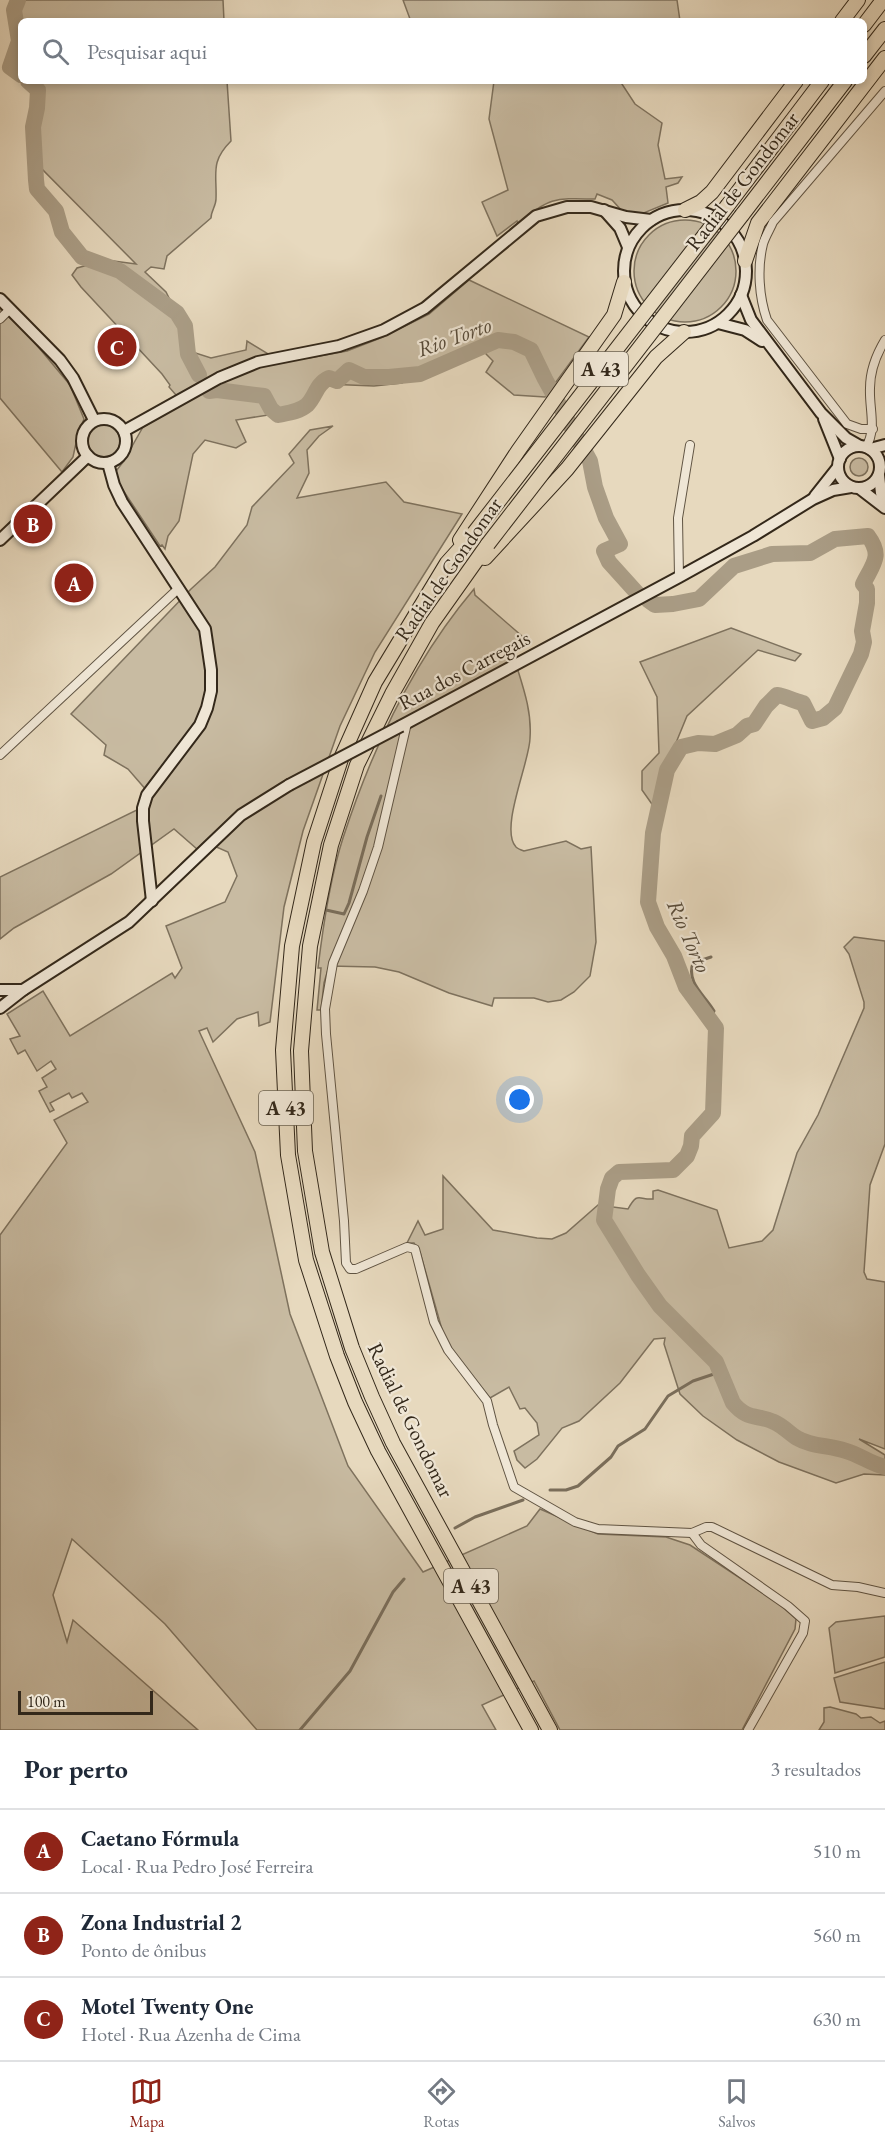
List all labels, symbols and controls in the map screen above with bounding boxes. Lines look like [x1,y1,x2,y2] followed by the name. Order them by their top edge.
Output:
[18,18,867,84] search box
[39,35,72,68] icon: search
[87,37,207,66] text: Pesquisar aqui
[679,106,805,256] street label: Radial de Gondomar
[413,310,495,364] water label: Rio Torto
[98,324,136,370] pin: C
[574,352,628,386] road number: A 43
[388,492,508,646] street label: Radial de Gondomar
[14,502,52,546] pin: B
[54,560,94,606] pin: A
[393,624,535,716] street label: Rua dos Carregais
[660,895,718,977] water label: Rio Torto
[505,1085,534,1114] your location
[259,1091,313,1125] road number: A 43
[362,1338,460,1502] street label: Radial de Gondomar
[444,1569,498,1603] road number: A 43
[18,1688,153,1716] scale bar
[27,1691,66,1712] text: 100 m
[24,1752,128,1786] text: Por perto
[770,1756,861,1782] text: 3 resultados
[81,1824,239,1853] text: Caetano Fórmula
[36,1838,51,1864] text: A
[813,1838,861,1864] text: 510 m
[81,1853,313,1879] text: Local · Rua Pedro José Ferreira
[81,1908,242,1937] text: Zona Industrial 2
[37,1922,50,1948] text: B
[813,1922,861,1948] text: 560 m
[81,1937,206,1963] text: Ponto de ônibus
[81,1992,253,2021] text: Motel Twenty One
[36,2006,51,2032] text: C
[813,2006,861,2032] text: 630 m
[81,2021,301,2047] text: Hotel · Rua Azenha de Cima
[129,2075,164,2132] tab: Mapa
[423,2075,459,2132] tab: Rotas
[718,2075,756,2132] tab: Salvos

